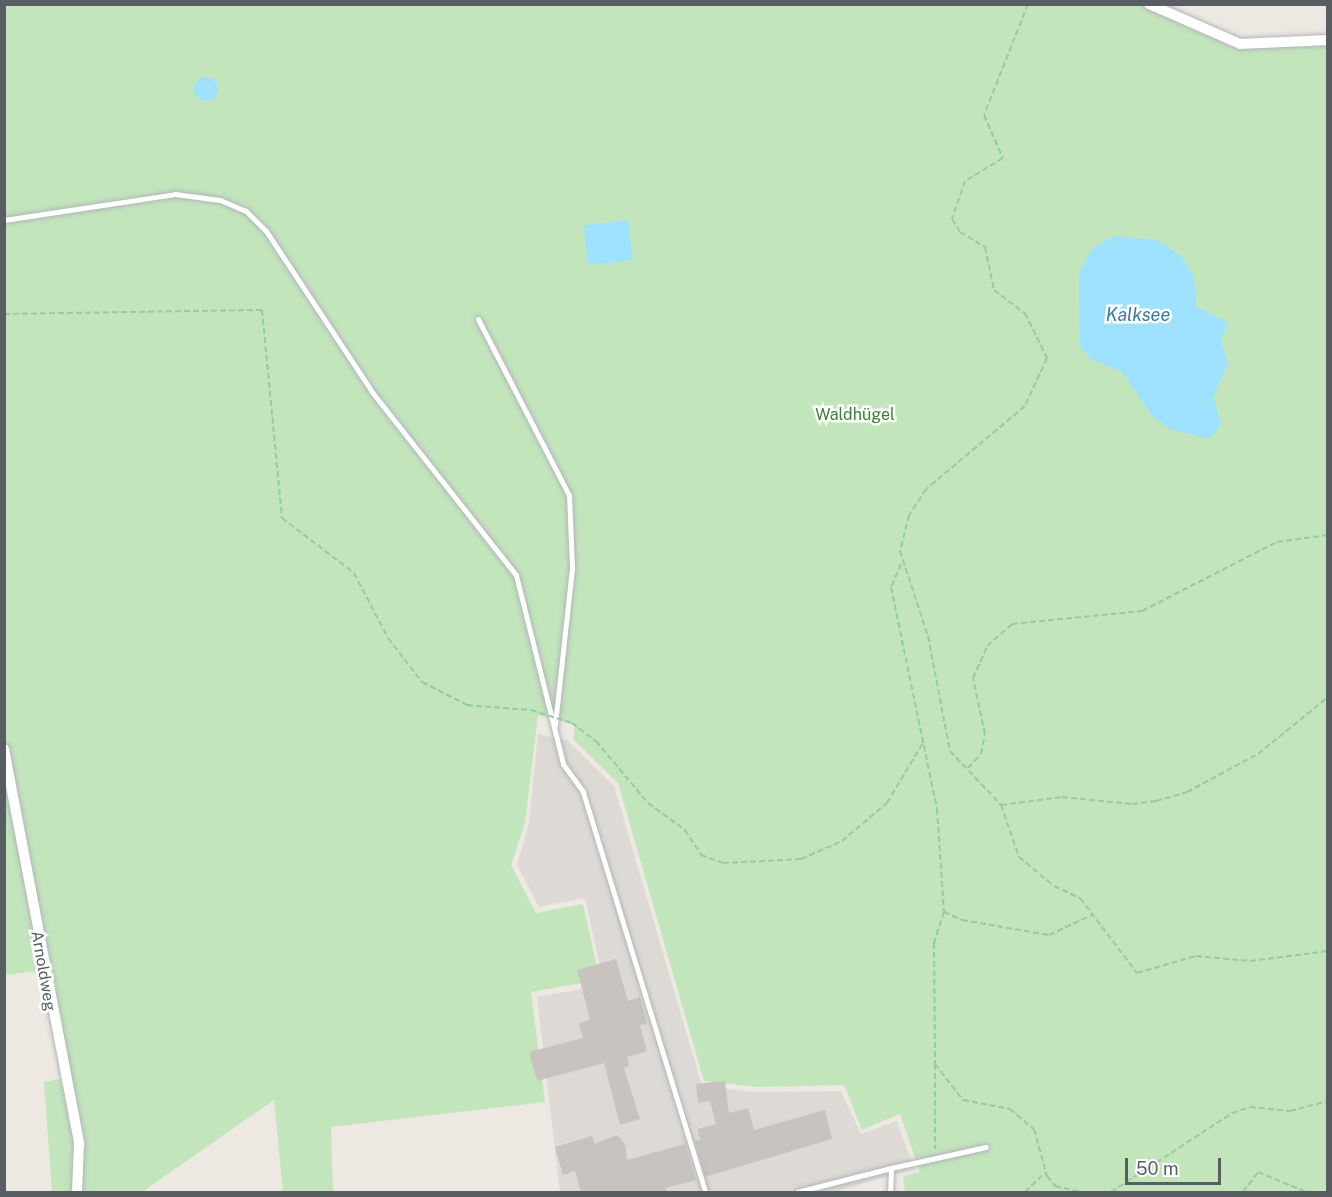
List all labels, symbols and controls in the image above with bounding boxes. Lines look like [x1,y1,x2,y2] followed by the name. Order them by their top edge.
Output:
[1106,304,1170,326] water label: Kalksee
[815,405,895,425] park label: Waldhügel
[26,929,60,1013] street label: Arnoldweg
[1128,1146,1224,1184] scale bar
[1136,1158,1179,1179] text: 50 m

